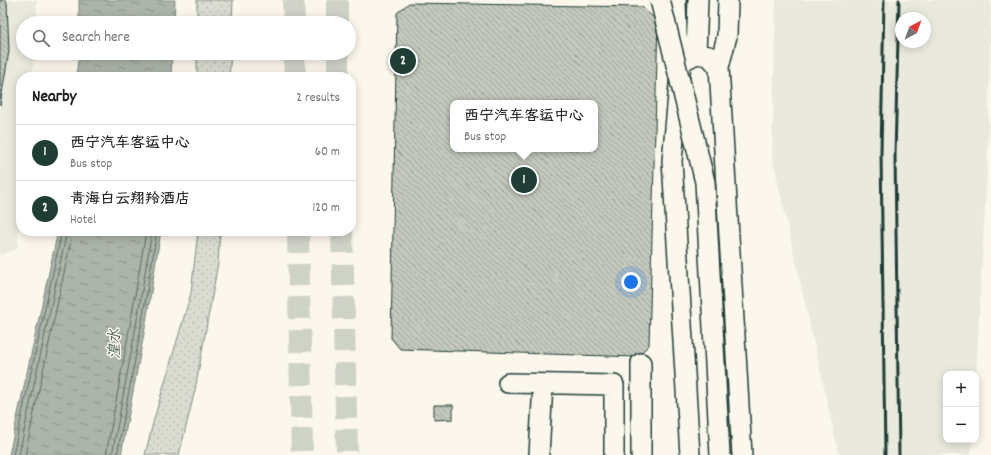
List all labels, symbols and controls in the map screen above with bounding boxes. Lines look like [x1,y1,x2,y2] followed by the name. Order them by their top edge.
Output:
[895,12,931,48] north arrow
[16,16,356,60] search box
[30,27,52,49] icon: search
[62,27,130,49] text: Search here
[390,46,416,76] pin: 2
[32,86,76,110] text: Nearby
[296,89,340,108] text: 2 results
[450,100,598,152] popup
[464,106,584,128] text: 西宁汽车客运中心
[464,128,506,147] text: Bus stop
[70,133,190,155] text: 西宁汽车客运中心
[44,143,46,162] text: 1
[315,143,340,162] text: 60 m
[70,155,112,174] text: Bus stop
[511,165,537,195] pin: 1
[70,189,190,211] text: 青海白云翔羚酒店
[42,199,48,218] text: 2
[312,199,340,218] text: 120 m
[70,211,96,230] text: Hotel
[621,272,641,292] your location
[105,328,127,359] water label: 湟水
[943,371,979,443] map controls
[943,371,979,407] button: +
[943,407,979,443] button: −

